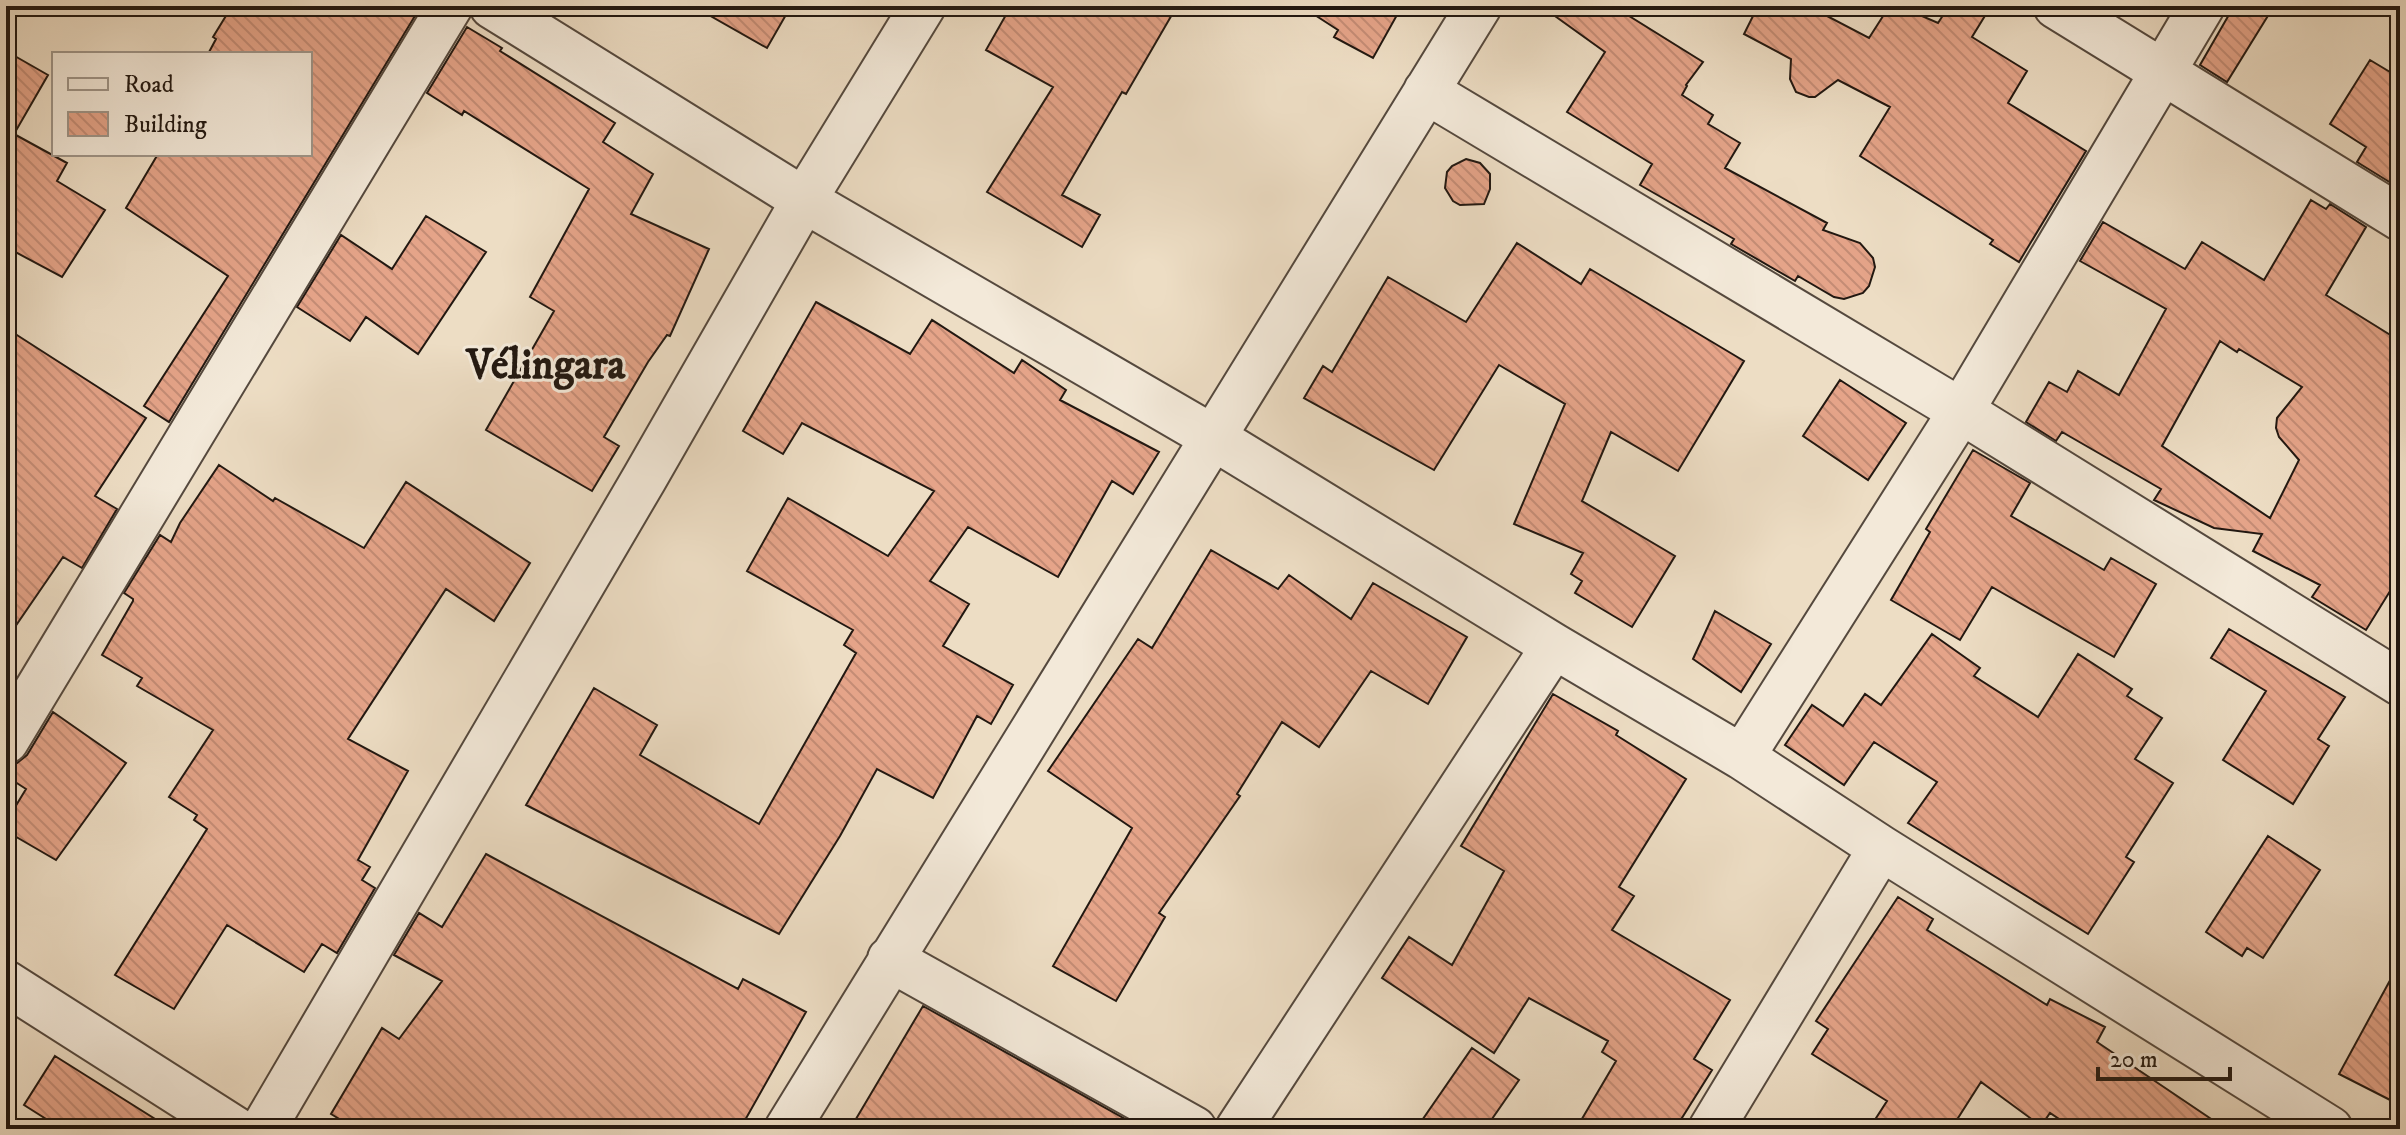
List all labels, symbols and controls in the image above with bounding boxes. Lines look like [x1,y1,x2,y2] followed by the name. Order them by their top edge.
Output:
[52,52,312,156] legend
[124,70,174,100] text: Road
[124,110,207,140] text: Building
[465,340,627,392] district label: Vélingara
[2098,1031,2230,1081] scale bar
[2110,1045,2158,1075] text: 20 m

